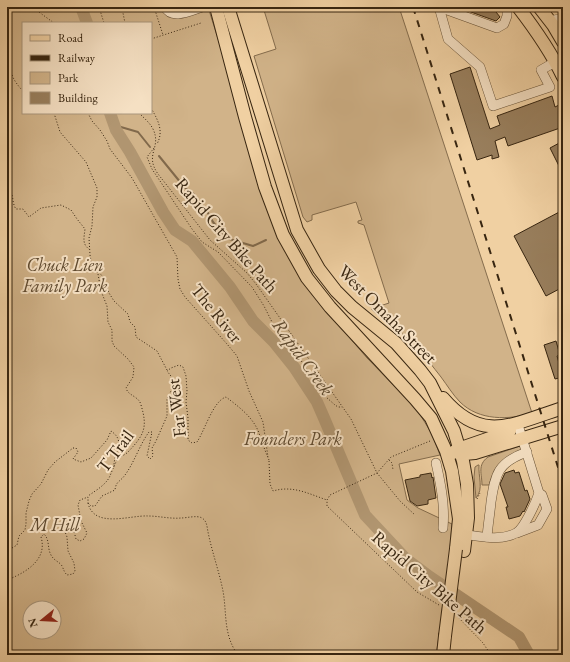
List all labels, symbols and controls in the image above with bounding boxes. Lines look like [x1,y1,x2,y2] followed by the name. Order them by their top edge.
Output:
[22,22,152,114] legend
[58,30,84,46] text: Road
[58,50,96,66] text: Railway
[58,70,79,86] text: Park
[58,90,99,106] text: Building
[170,172,284,298] street label: Rapid City Bike Path
[22,253,107,298] park label: Chuck Lien Family Park
[333,259,443,369] street label: West Omaha Street
[186,279,248,347] street label: The River
[267,313,340,401] water label: Rapid Creek
[161,377,191,439] street label: Far West
[91,425,139,477] street label: T Trail
[243,427,342,450] park label: Founders Park
[29,513,81,536] park label: M Hill
[367,525,493,639] street label: Rapid City Bike Path
[22,600,62,640] north arrow
[24,617,41,629] text: N

